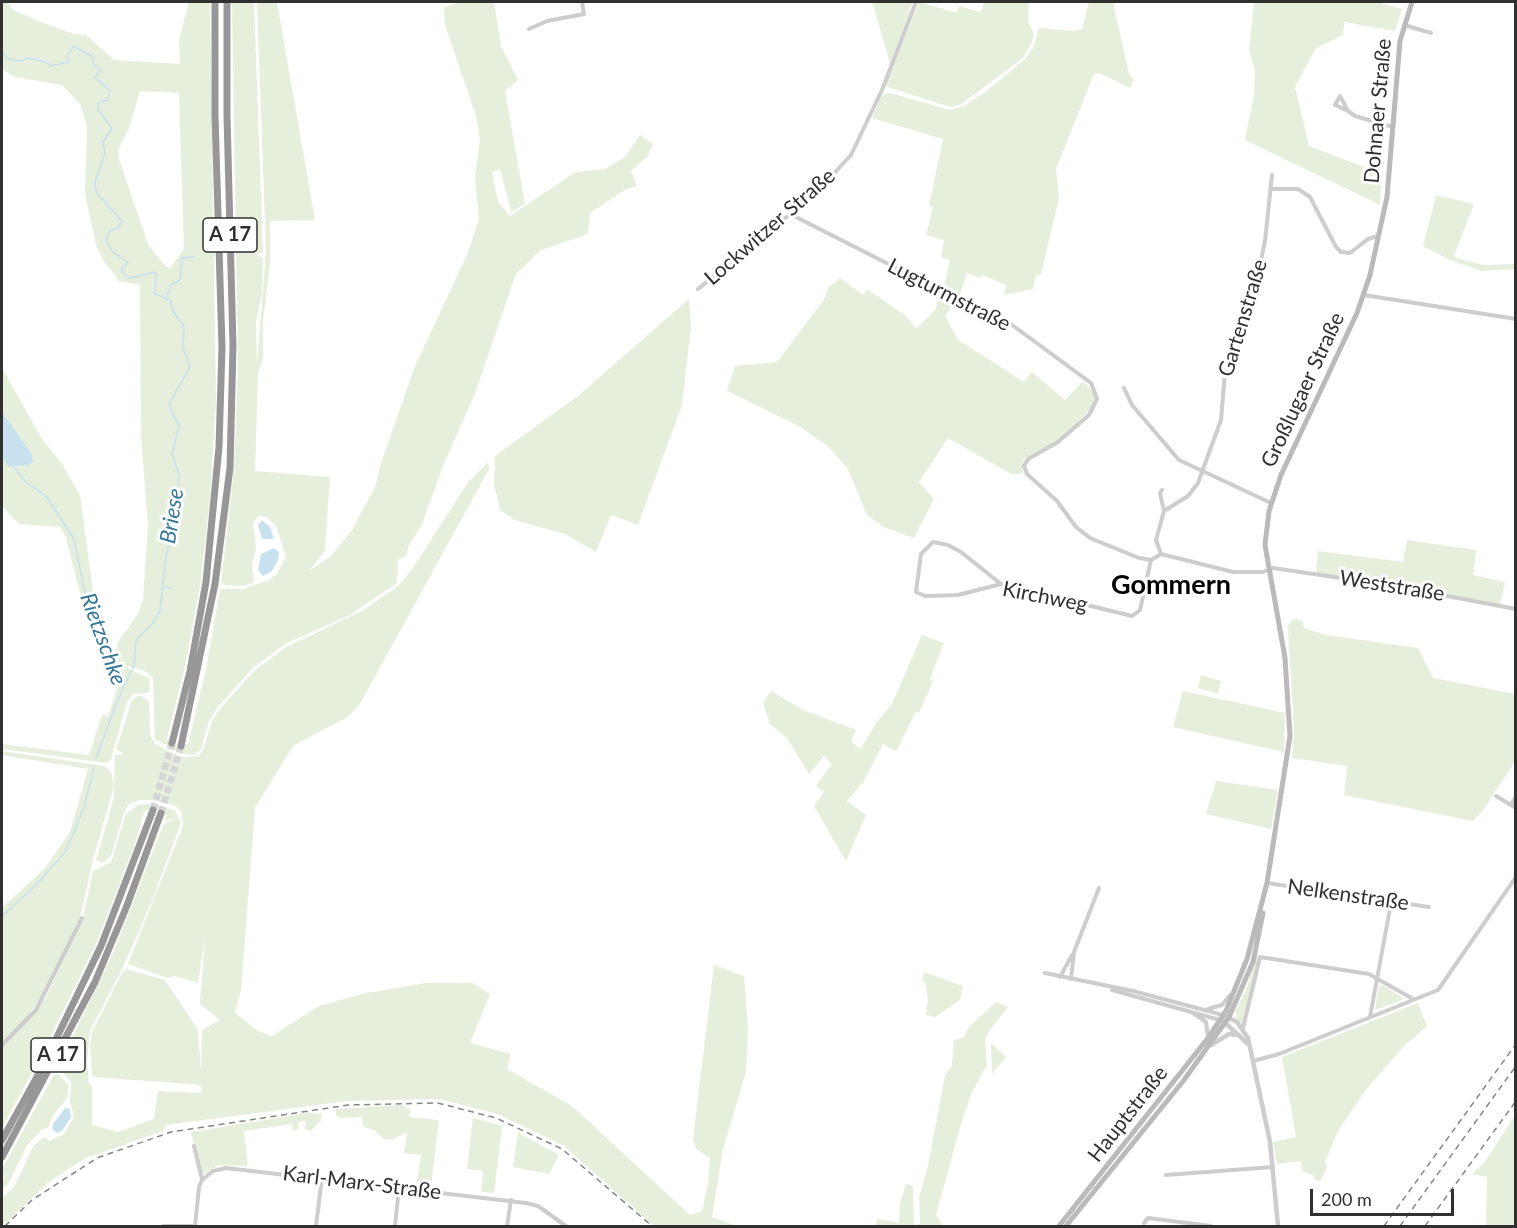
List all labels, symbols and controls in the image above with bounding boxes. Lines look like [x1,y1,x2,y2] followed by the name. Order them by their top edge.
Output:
[1359,38,1397,184] street label: Dohnaer Straße
[700,163,840,291] street label: Lockwitzer Straße
[203,218,257,252] road number: A 17
[883,253,1015,337] street label: Lugturmstraße
[1213,256,1273,380] street label: Gartenstraße
[1256,308,1350,472] street label: Großlugaer Straße
[155,487,189,545] water label: Briese
[1338,565,1446,607] street label: Weststraße
[1111,569,1231,601] district label: Gommern
[1000,576,1090,618] street label: Kirchweg
[74,589,132,689] water label: Rietzschke
[1286,874,1410,916] street label: Nelkenstraße
[31,1038,85,1072] road number: A 17
[1083,1061,1173,1167] street label: Hauptstraße
[281,1161,443,1205] street label: Karl-Marx-Straße
[1313,1177,1457,1215] scale bar
[1321,1188,1372,1210] text: 200 m

